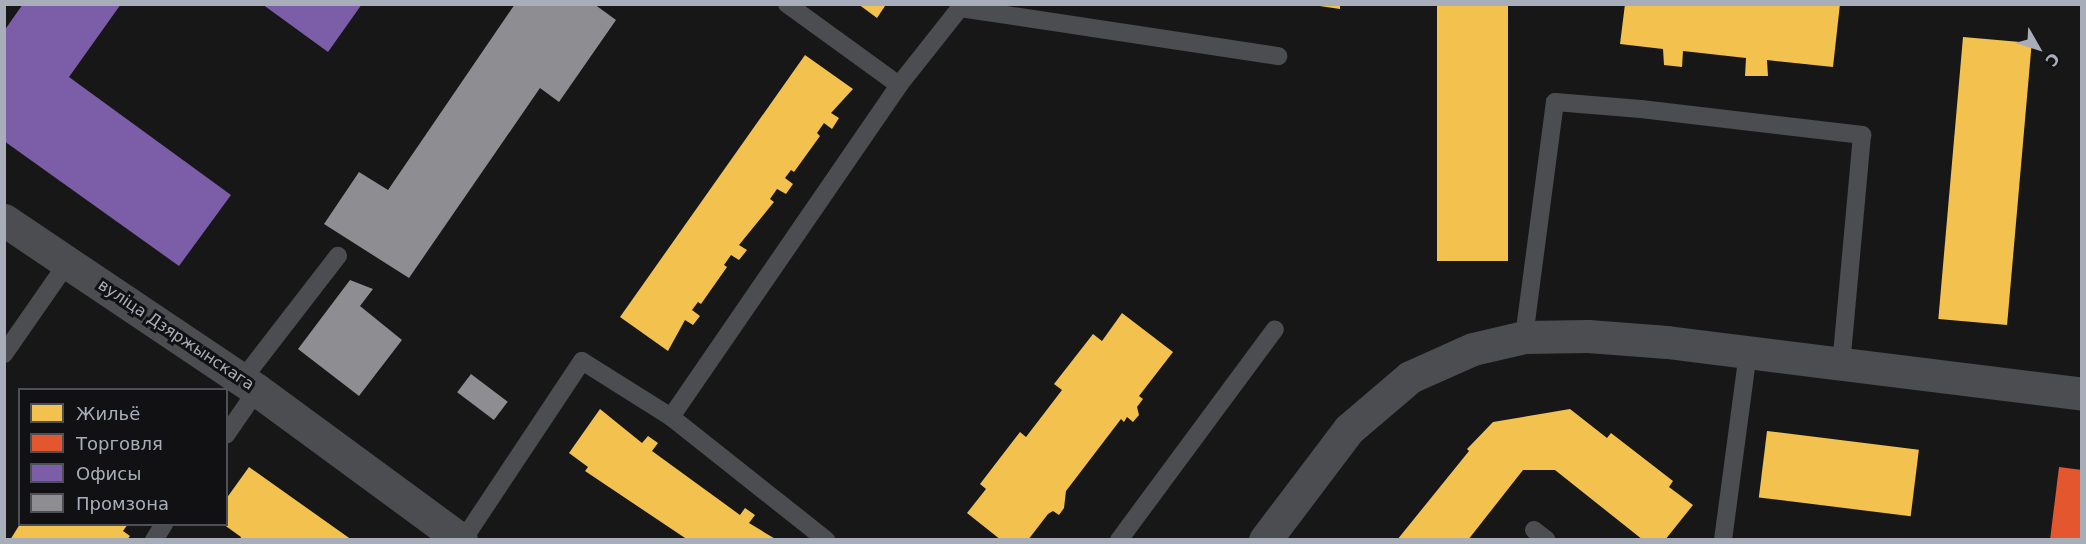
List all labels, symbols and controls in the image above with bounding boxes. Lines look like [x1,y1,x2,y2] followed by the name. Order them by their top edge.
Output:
[2008,18,2068,78] north arrow
[2041,49,2063,70] text: С
[94,276,258,394] street label: вуліца Дзяржынскага
[18,388,228,526] legend
[76,403,140,424] text: Жильё
[76,433,163,454] text: Торговля
[76,463,141,484] text: Офисы
[76,493,169,514] text: Промзона

